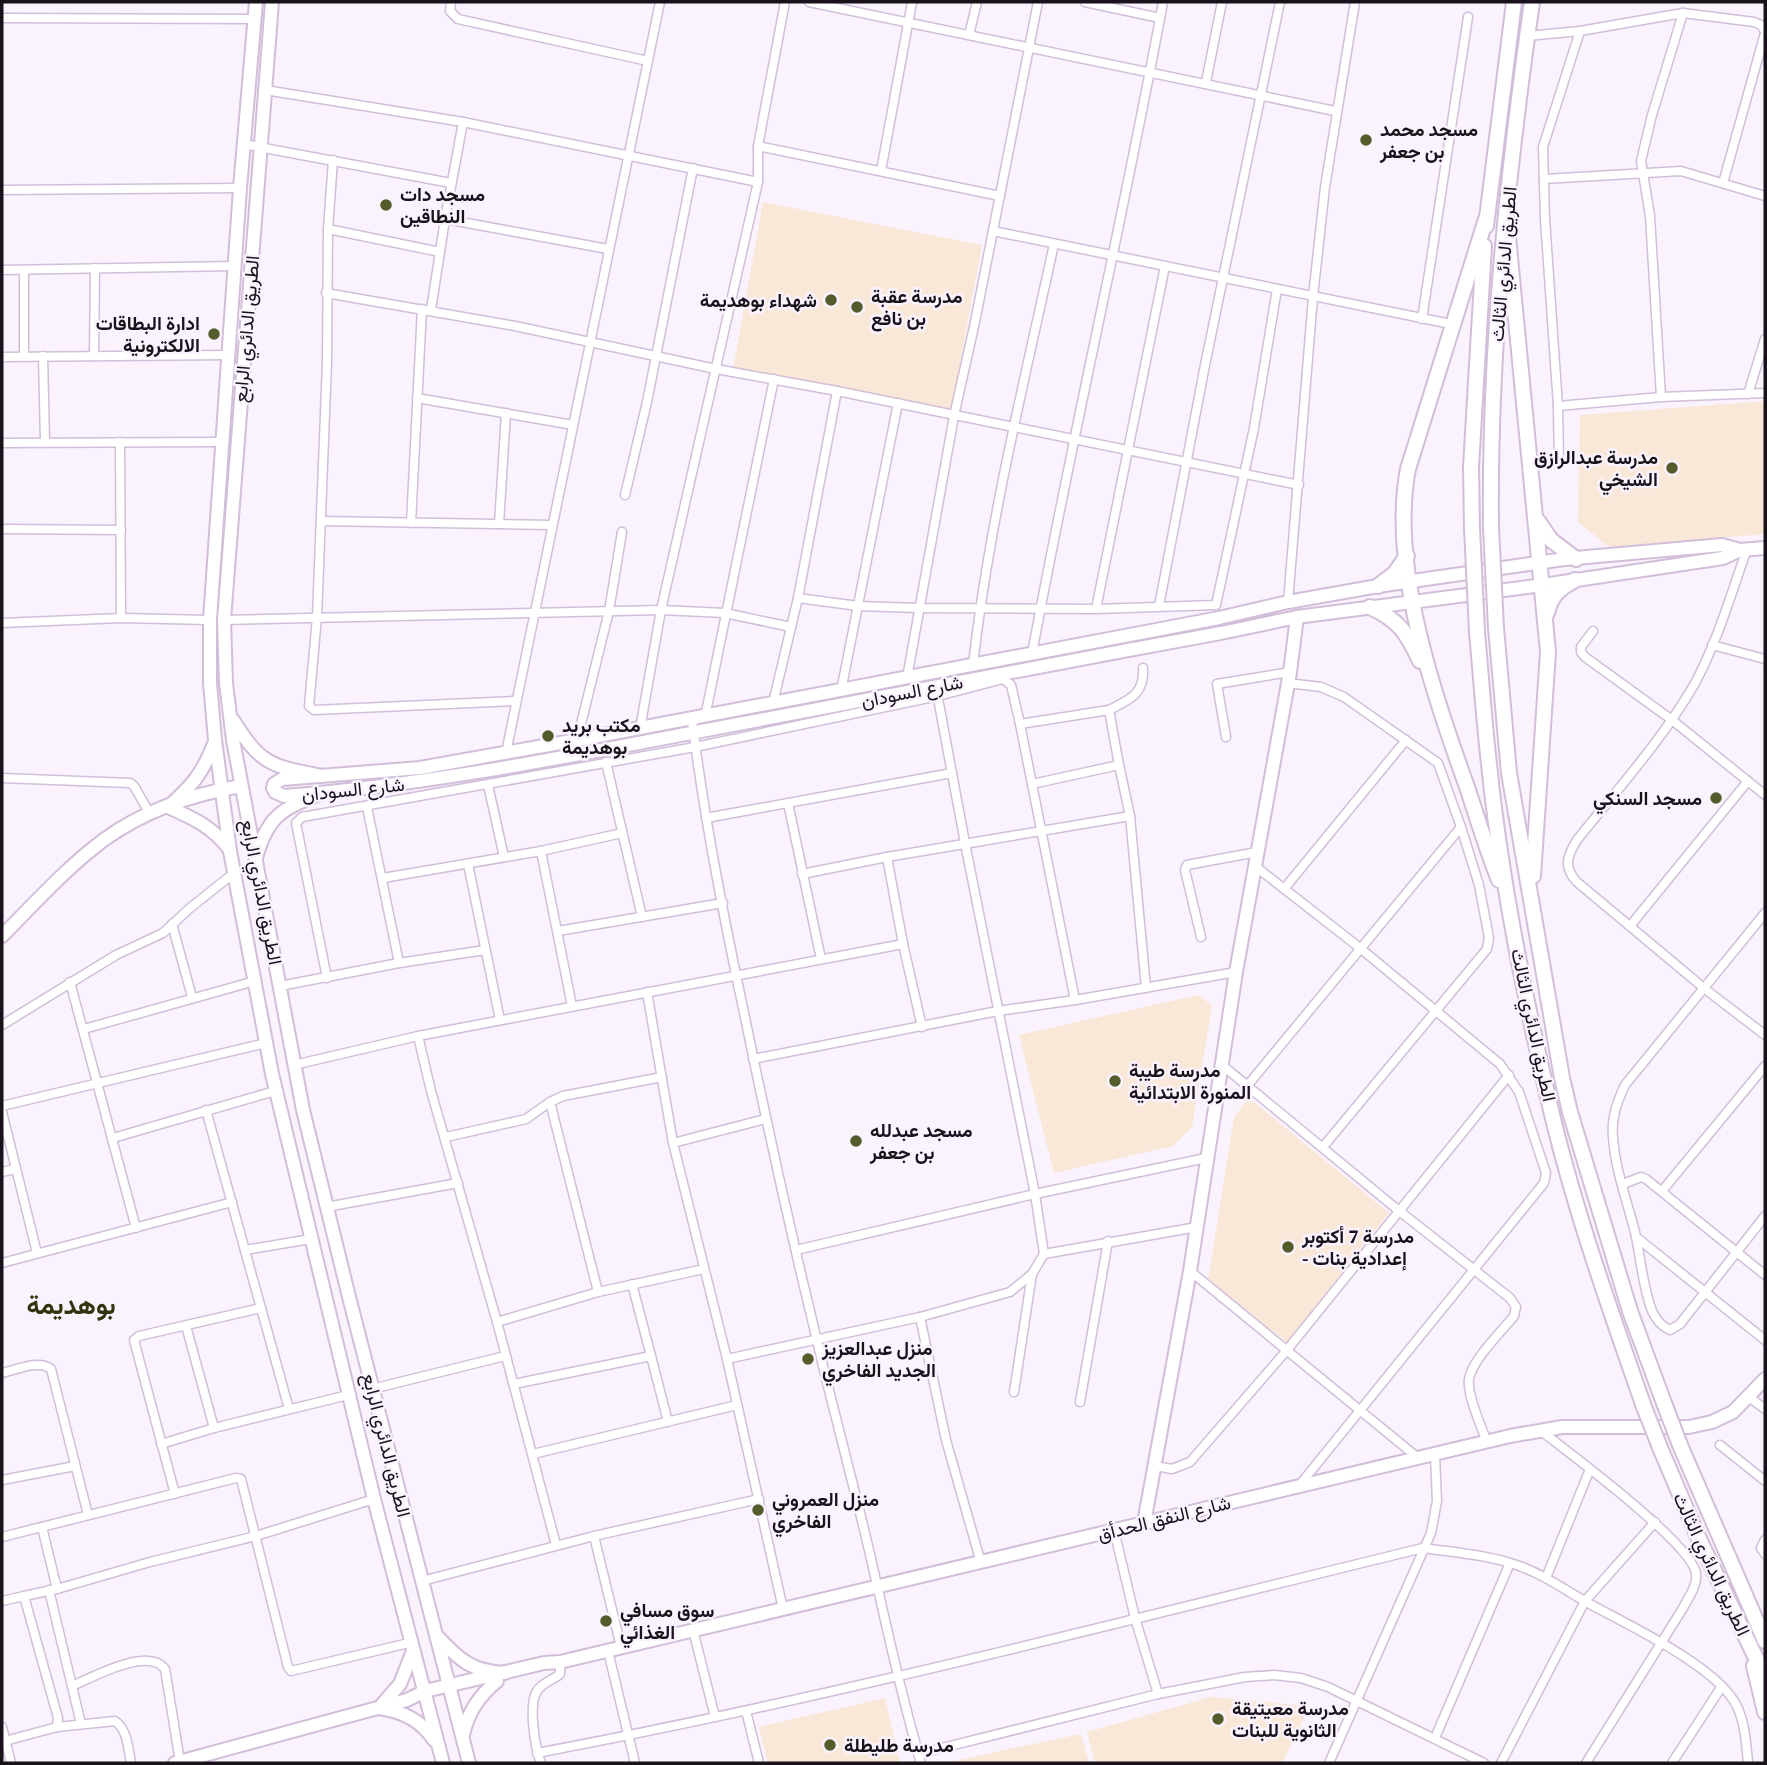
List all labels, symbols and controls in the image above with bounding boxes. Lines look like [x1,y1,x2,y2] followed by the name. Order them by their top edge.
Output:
[1379,116,1478,164] place label: مسجد محمد بن جعفر
[1358,132,1374,148] marker: مسجد محمد بن جعفر
[400,181,485,229] place label: مسجد دات النطاقين
[1483,185,1526,343] street label: الطريق الدائري الثالث
[378,197,394,213] marker: مسجد دات النطاقين
[227,254,268,404] street label: الطريق الدائري الرابع
[871,283,963,332] place label: مدرسة عقبة بن نافع
[700,287,817,313] place label: شهداء بوهديمة
[823,292,839,308] marker: شهداء بوهديمة
[849,299,865,315] marker: مدرسة عقبة بن نافع
[96,310,200,358] place label: ادارة البطاقات الالكترونية
[206,326,222,342] marker: ادارة البطاقات الالكترونية
[1534,444,1658,496] place label: مدرسة عبدالرازق الشيخي
[1664,460,1680,476] marker: مدرسة عبدالرازق الشيخي
[859,668,965,714] street label: شارع السودان
[562,712,640,760] place label: مكتب بريد بوهديمة
[540,728,556,744] marker: مكتب بريد بوهديمة
[300,771,406,807] street label: شارع السودان
[1593,785,1702,815] place label: مسجد السنكي
[1708,790,1724,806] marker: مسجد السنكي
[232,817,289,968] street label: الطريق الدائري الرابع
[1502,946,1563,1104] street label: الطريق الدائري الثالث
[1129,1057,1251,1105] place label: مدرسة طيبة المنورة الابتدائية
[1107,1073,1123,1089] marker: مدرسة طيبة المنورة الابتدائية
[869,1117,973,1165] place label: مسجد عبدلله بن جعفر
[848,1133,864,1149] marker: مسجد عبدلله بن جعفر
[1301,1223,1414,1271] place label: مدرسة 7 أكتوبر - إعدادية بنات
[1280,1239,1296,1255] marker: مدرسة 7 أكتوبر - إعدادية بنات
[26,1287,116,1323] district label: بوهديمة
[821,1335,936,1387] place label: منزل عبدالعزيز الجديد الفاخري
[800,1351,816,1367] marker: منزل عبدالعزيز الجديد الفاخري
[354,1370,417,1521] street label: الطريق الدائري الرابع
[772,1486,879,1538] place label: منزل العمروني الفاخري
[1665,1488,1757,1641] street label: الطريق الدائري الثالث
[1095,1489,1233,1547] street label: شارع النفق الحدأق
[750,1502,766,1518] marker: منزل العمروني الفاخري
[620,1597,714,1649] place label: سوق مسافي الغذائي
[598,1613,614,1629] marker: سوق مسافي الغذائي
[1232,1695,1349,1743] place label: مدرسة معيتيقة الثانوية للبنات
[1210,1711,1226,1727] marker: مدرسة معيتيقة الثانوية للبنات
[844,1732,954,1758] place label: مدرسة طليطلة
[822,1737,838,1753] marker: مدرسة طليطلة

